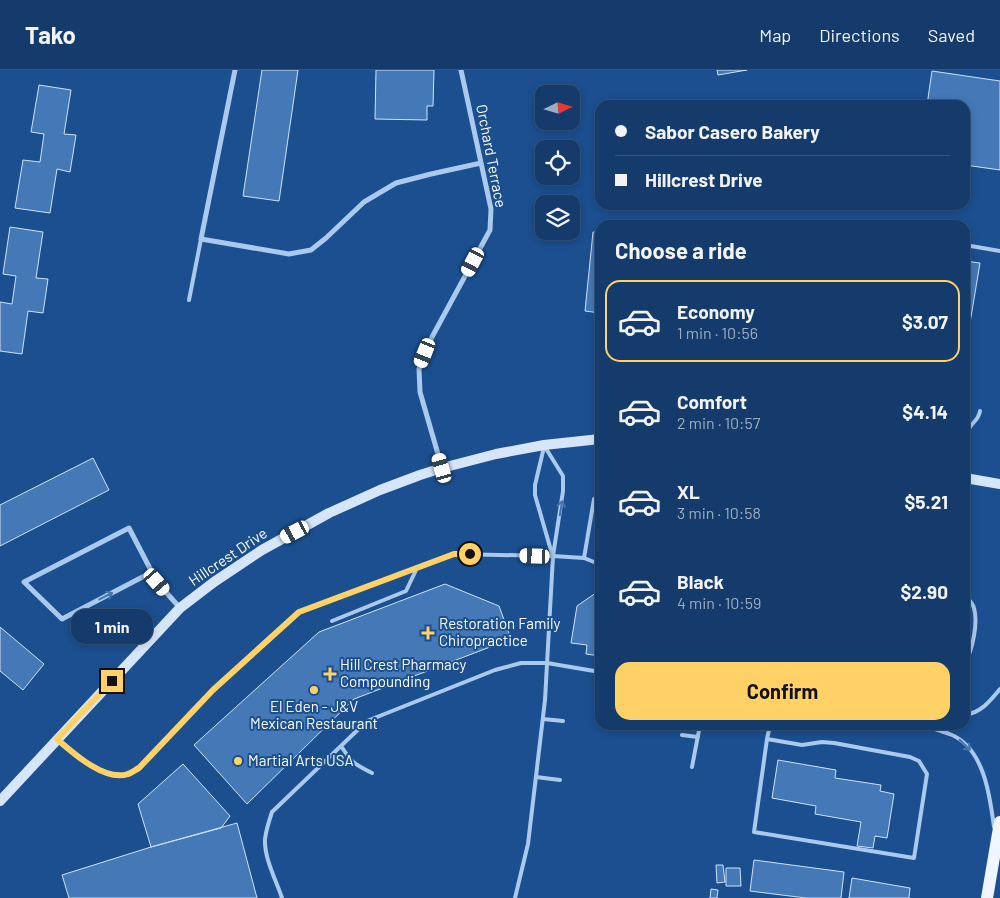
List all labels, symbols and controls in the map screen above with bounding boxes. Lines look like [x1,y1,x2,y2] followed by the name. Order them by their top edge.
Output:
[25,20,76,49] text: Tako
[759,24,791,46] text: Map
[819,24,900,46] text: Directions
[928,24,975,46] text: Saved
[535,85,580,130] north arrow
[535,85,580,240] map controls
[473,103,511,209] street label: Orchard Terrace
[645,120,820,143] text: Sabor Casero Bakery
[535,140,580,185] button: locate
[645,168,763,191] text: Hillcrest Drive
[535,195,580,240] button: layers
[615,237,747,263] text: Choose a ride
[459,245,486,279] car
[617,299,662,344] icon: car
[677,300,755,323] text: Economy
[902,310,948,333] text: $3.07
[677,323,758,342] text: 1 min · 10:56
[412,336,437,370] car
[617,389,662,434] icon: car
[677,390,747,413] text: Comfort
[902,400,948,423] text: $4.14
[677,413,760,432] text: 2 min · 10:57
[430,452,453,484] car
[617,479,662,524] icon: car
[677,480,700,503] text: XL
[905,490,948,513] text: $5.21
[556,500,566,516] one-way arrow
[677,503,761,522] text: 3 min · 10:58
[278,518,311,546] car
[185,523,270,589] street label: Hillcrest Drive
[459,543,481,565] route start
[519,548,550,564] car
[141,566,172,598] car
[617,569,662,614] icon: car
[677,570,724,593] text: Black
[900,580,948,603] text: $2.90
[98,591,113,601] one-way arrow
[677,593,761,612] text: 4 min · 10:59
[71,608,153,644] callout: 1 min
[439,614,561,649] place label: Restoration Family Chiropractice
[94,617,130,636] text: 1 min
[421,626,435,640] marker: Restoration Family Chiropractice
[340,655,466,690] place label: Hill Crest Pharmacy Compounding
[615,662,950,720] button: Confirm
[324,668,336,680] marker: Hill Crest Pharmacy Compounding
[101,670,123,692] route end
[308,684,320,696] marker: El Eden - J&V Mexican Restaurant
[250,697,378,732] place label: El Eden - J&V Mexican Restaurant
[959,739,971,751] one-way arrow
[248,751,354,769] place label: Martial Arts USA
[232,755,244,767] marker: Martial Arts USA

